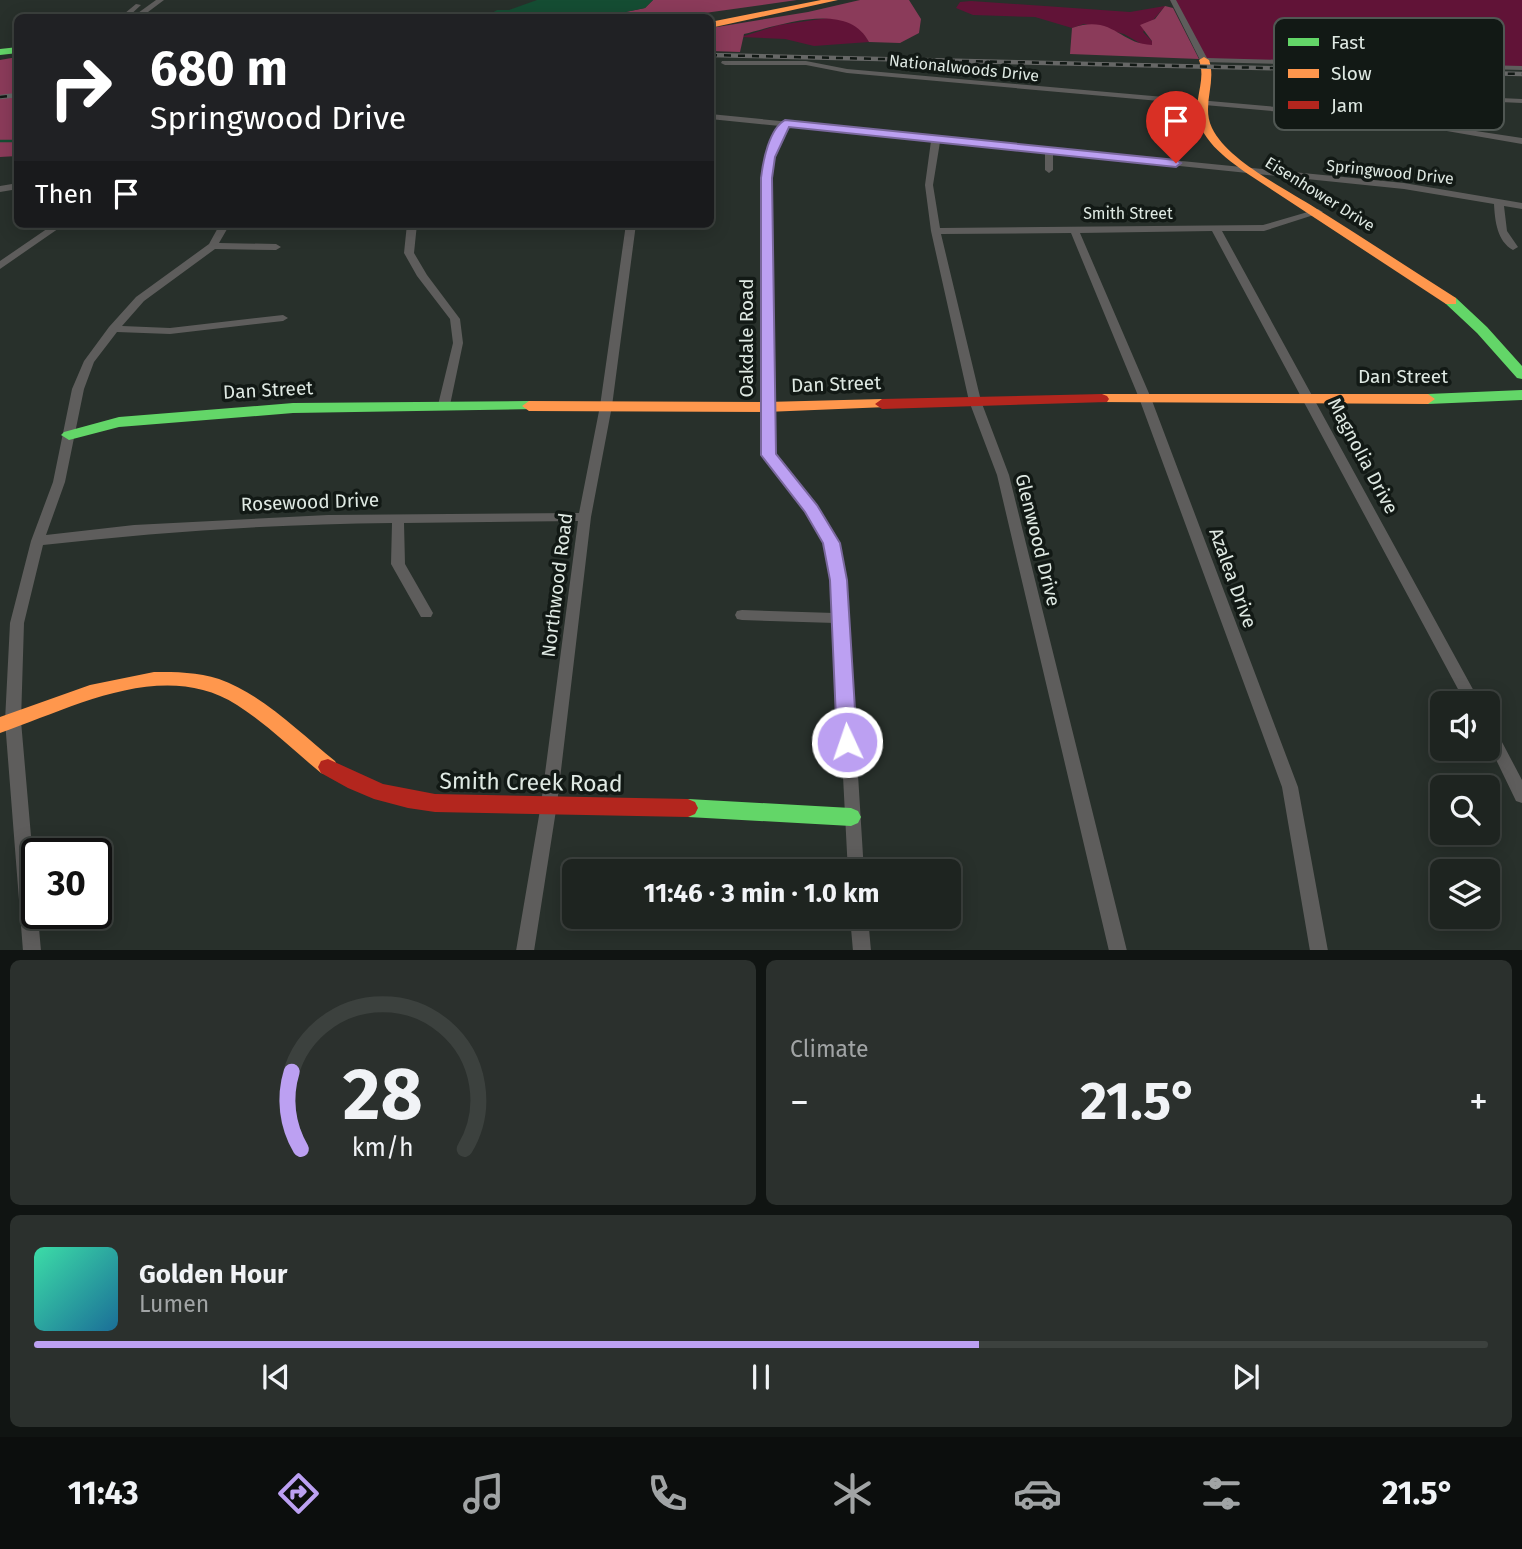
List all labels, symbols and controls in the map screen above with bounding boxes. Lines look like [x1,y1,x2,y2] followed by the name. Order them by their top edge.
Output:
[1274,18,1504,130] legend
[1331,31,1365,54] text: Fast
[150,39,288,98] text: 680 m
[35,42,126,133] icon: right
[888,51,1040,85] street label: Nationalwoods Drive
[1331,62,1372,85] text: Slow
[1146,91,1206,163] pin
[1331,94,1363,117] text: Jam
[150,99,406,137] text: Springwood Drive
[1157,102,1195,140] icon: arrive
[1262,153,1378,235] street label: Eisenhower Drive
[1325,156,1455,188] street label: Springwood Drive
[107,175,145,213] icon: arrive
[35,179,93,210] text: Then
[1083,204,1173,223] street label: Smith Street
[735,278,758,398] street label: Oakdale Road
[1358,365,1448,388] street label: Dan Street
[791,371,882,397] street label: Dan Street
[222,376,314,404] street label: Dan Street
[1323,394,1403,518] street label: Magnolia Drive
[1010,471,1066,609] street label: Glenwood Drive
[240,488,380,516] street label: Rosewood Drive
[537,511,577,659] street label: Northwood Road
[1204,525,1262,631] street label: Azalea Drive
[1430,691,1500,929] map controls
[1430,691,1500,761] button: sound
[810,705,884,779] position arrow
[439,766,623,798] street label: Smith Creek Road
[1430,775,1500,845] button: search
[21,838,112,929] speed limit sign: 30
[1430,859,1500,929] button: layers
[644,878,879,909] text: 11:46 · 3 min · 1.0 km
[790,1035,869,1063] text: Climate
[343,1051,423,1138] text: 28
[1080,1070,1198,1133] text: 21.5°
[790,1079,809,1125] text: −
[1469,1079,1488,1125] text: +
[352,1132,414,1162] text: km/h
[139,1259,287,1290] text: Golden Hour
[139,1290,209,1318] text: Lumen
[257,1358,295,1396] icon: previous
[742,1358,780,1396] icon: pause
[1227,1358,1265,1396] icon: next
[274,1469,323,1518] icon: directions
[459,1469,508,1518] icon: music
[643,1469,692,1518] icon: phone
[828,1469,877,1518] icon: climate
[1013,1469,1062,1518] icon: car
[1197,1469,1246,1518] icon: filters
[68,1474,139,1512] text: 11:43
[1382,1474,1454,1512] text: 21.5°

